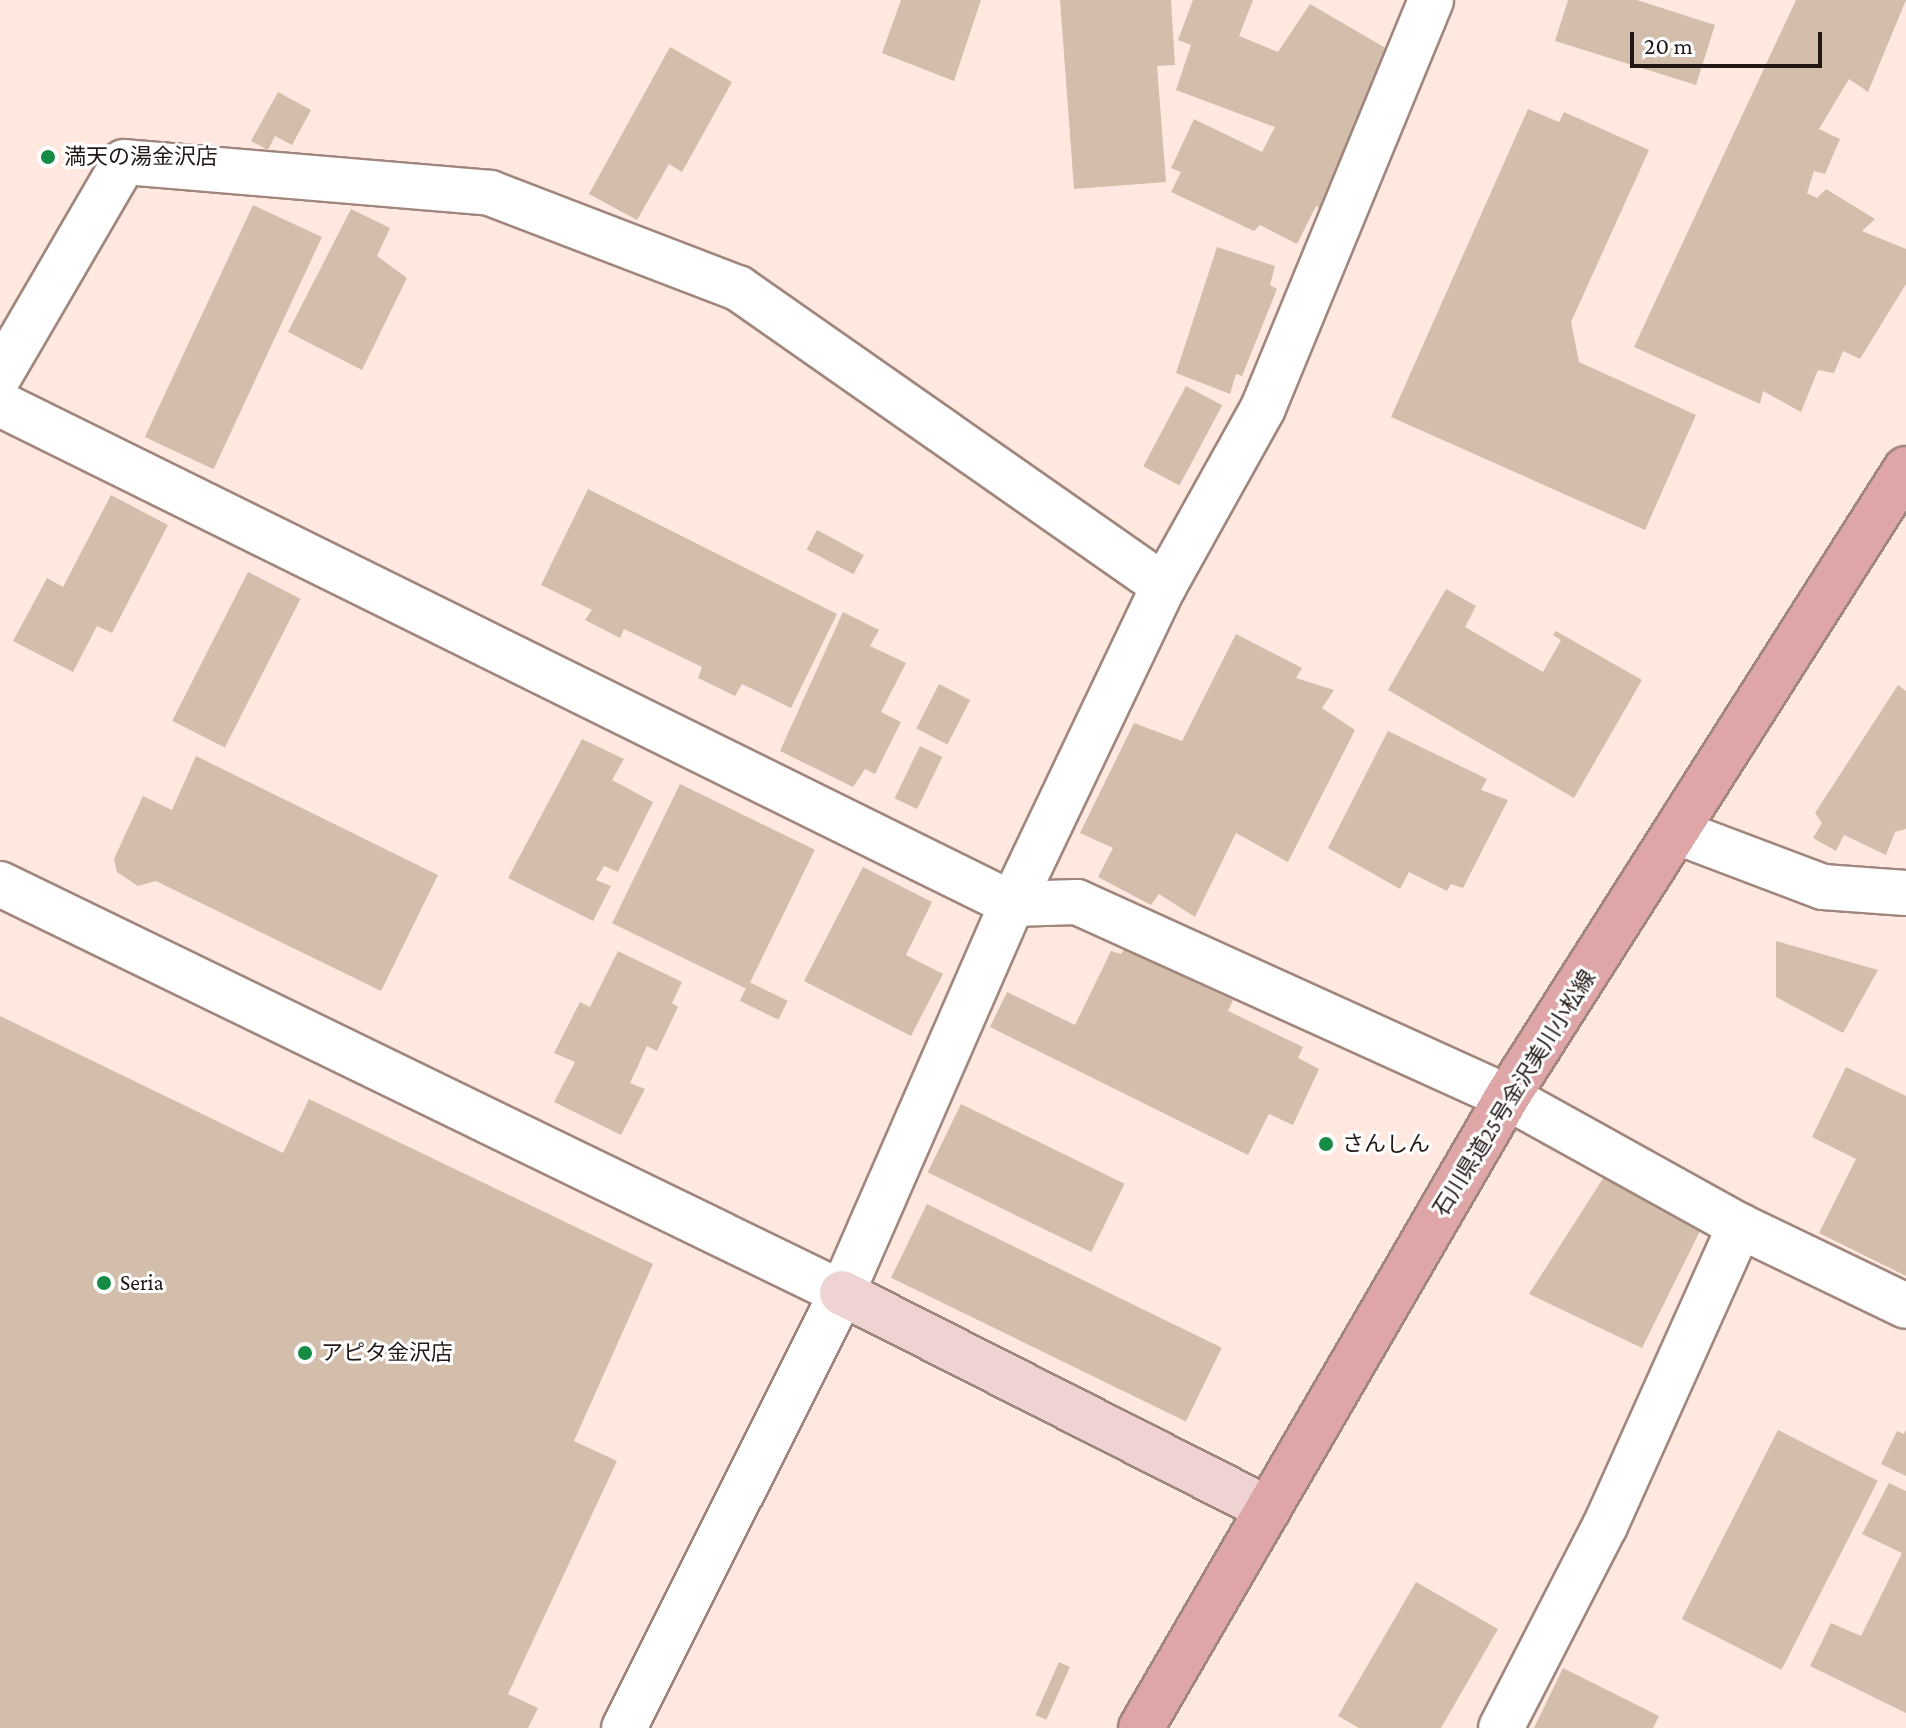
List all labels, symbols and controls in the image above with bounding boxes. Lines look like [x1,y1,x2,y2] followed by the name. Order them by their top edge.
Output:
[1634,16,1826,66] scale bar
[1644,32,1693,59] text: 20 m
[64,144,218,170] place label: 満天の湯金沢店
[39,148,57,166] marker: 満天の湯金沢店
[1427,965,1601,1221] street label: 石川県道25号金沢美川小松線
[1342,1131,1430,1157] place label: さんしん
[1317,1135,1335,1153] marker: さんしん
[120,1270,164,1296] place label: Seria
[95,1274,113,1292] marker: Seria
[321,1340,453,1366] place label: アピタ金沢店
[296,1344,314,1362] marker: アピタ金沢店

